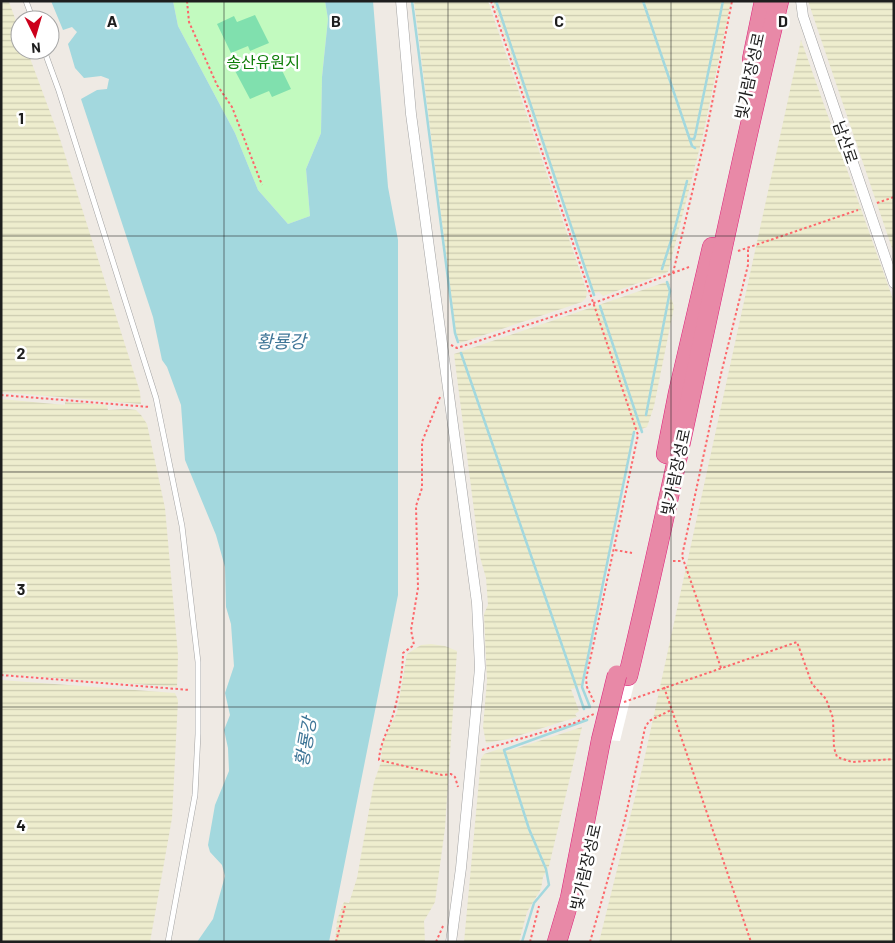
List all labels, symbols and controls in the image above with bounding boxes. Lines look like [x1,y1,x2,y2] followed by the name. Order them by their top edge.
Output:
[10,10,60,60] north arrow
[107,11,118,30] text: A
[331,11,341,30] text: B
[554,11,564,30] text: C
[778,11,788,30] text: D
[731,31,768,121] street label: 빛가람장성로
[31,40,42,57] text: N
[226,52,300,71] park label: 송산유원지
[18,108,24,127] text: 1
[830,118,862,166] street label: 남산로
[256,330,308,352] water label: 황룡강
[17,343,26,362] text: 2
[657,427,694,517] street label: 빛가람장성로
[17,579,25,598] text: 3
[290,713,321,768] water label: 황룡강
[16,815,26,834] text: 4
[566,822,604,912] street label: 빛가람장성로

